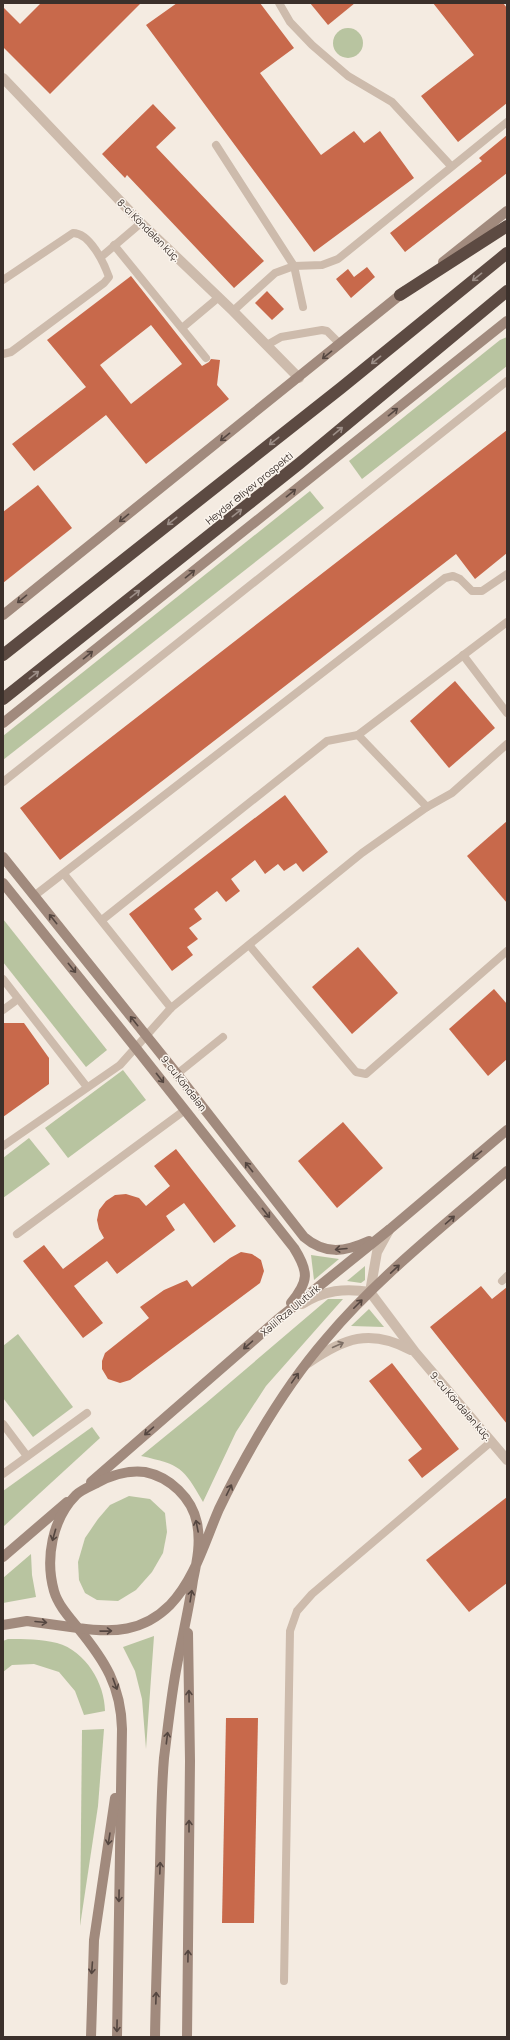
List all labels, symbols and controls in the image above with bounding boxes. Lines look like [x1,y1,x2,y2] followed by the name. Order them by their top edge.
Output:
[114,195,184,265] street label: 8-ci Köndələn küç.
[471,273,482,282] one-way arrow
[321,351,332,360] one-way arrow
[371,355,381,364] one-way arrow
[387,407,398,416] one-way arrow
[333,427,344,436] one-way arrow
[220,432,231,441] one-way arrow
[269,436,280,445] one-way arrow
[202,448,296,528] street label: Heydər Əliyev prospekti
[286,488,297,497] one-way arrow
[232,509,243,517] one-way arrow
[119,513,129,522] one-way arrow
[167,517,178,525] one-way arrow
[184,570,195,578] one-way arrow
[130,590,141,598] one-way arrow
[17,595,28,604] one-way arrow
[83,651,94,659] one-way arrow
[28,670,39,679] one-way arrow
[48,914,57,925] one-way arrow
[67,962,76,973] one-way arrow
[130,1015,138,1026] one-way arrow
[158,1052,210,1114] street label: 9-cu Köndələn
[155,1072,164,1083] one-way arrow
[472,1151,482,1160] one-way arrow
[245,1161,254,1172] one-way arrow
[262,1207,270,1218] one-way arrow
[444,1216,455,1225] one-way arrow
[335,1245,348,1252] one-way arrow
[390,1264,400,1274] one-way arrow
[257,1280,323,1339] street label: Xəlil Rza Ulutürk
[353,1299,363,1309] one-way arrow
[331,1340,343,1348] one-way arrow
[242,1341,253,1350] one-way arrow
[427,1368,495,1444] street label: 9-cu Köndələn küç.
[291,1373,299,1384] one-way arrow
[144,1426,155,1435] one-way arrow
[226,1484,233,1496] one-way arrow
[193,1519,201,1532] one-way arrow
[50,1528,58,1541] one-way arrow
[187,1590,195,1603] one-way arrow
[34,1619,47,1626] one-way arrow
[99,1627,112,1635] one-way arrow
[111,1678,119,1690] one-way arrow
[185,1690,193,1703] one-way arrow
[163,1732,170,1745] one-way arrow
[185,1820,193,1833] one-way arrow
[105,1832,113,1845] one-way arrow
[156,1862,163,1875] one-way arrow
[115,1889,123,1902] one-way arrow
[184,1950,192,1963] one-way arrow
[89,1961,96,1974] one-way arrow
[152,1992,160,2005] one-way arrow
[113,2019,121,2032] one-way arrow

